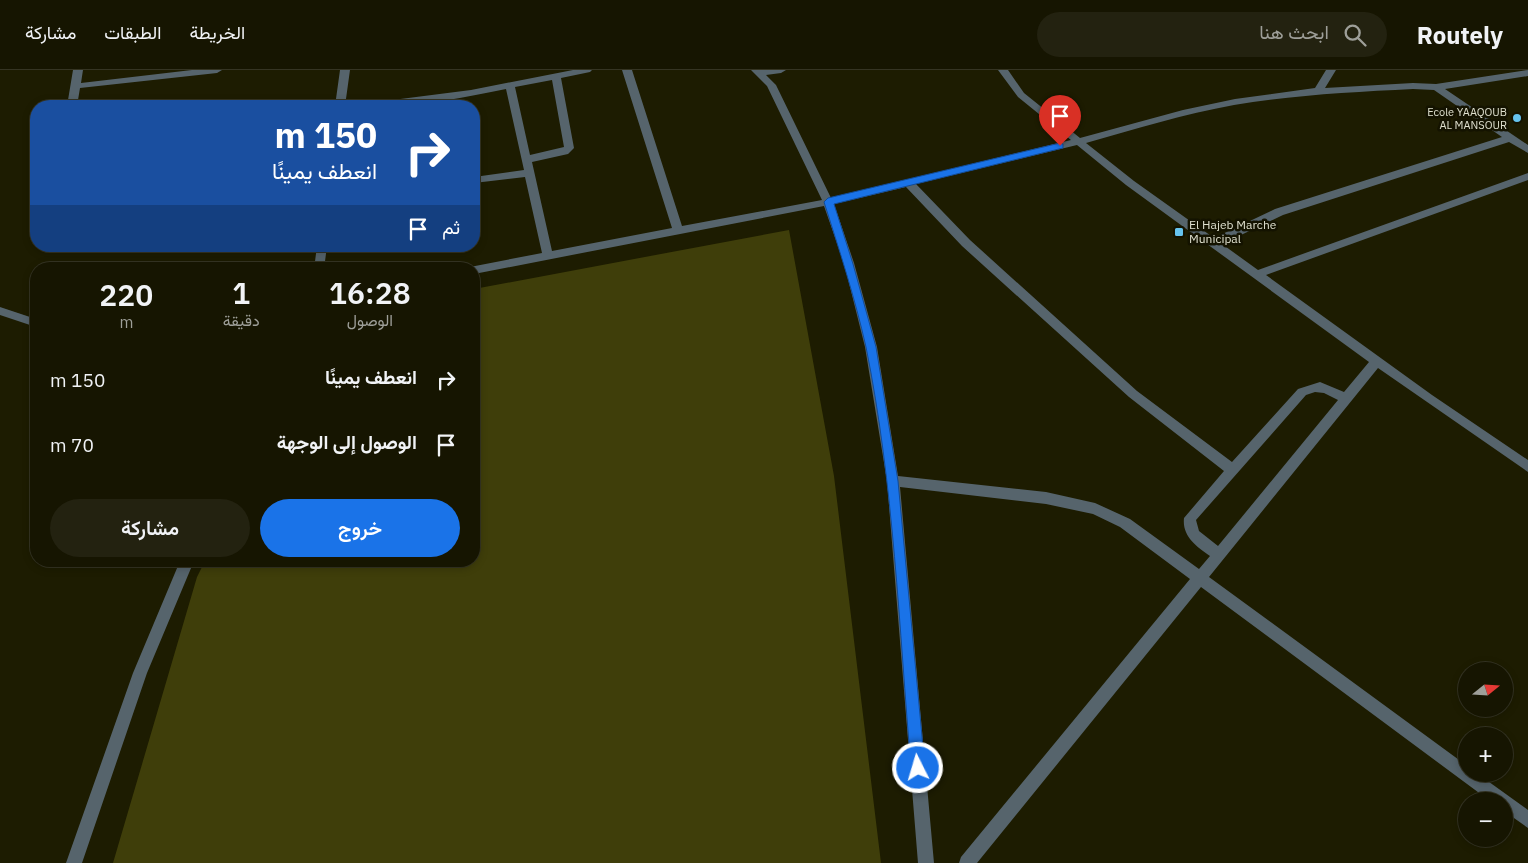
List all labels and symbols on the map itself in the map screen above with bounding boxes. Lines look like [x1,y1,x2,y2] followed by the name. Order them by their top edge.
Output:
[1039,95,1081,146] pin
[1427,105,1507,132] place label: Ecole YAAQOUB AL MANSOUR
[1511,112,1523,124] marker: Ecole YAAQOUB AL MANSOUR
[1189,217,1277,246] place label: El Hajeb Marche Municipal
[1173,226,1185,238] marker: El Hajeb Marche Municipal
[1458,662,1512,718] north arrow
[891,741,943,793] position arrow

